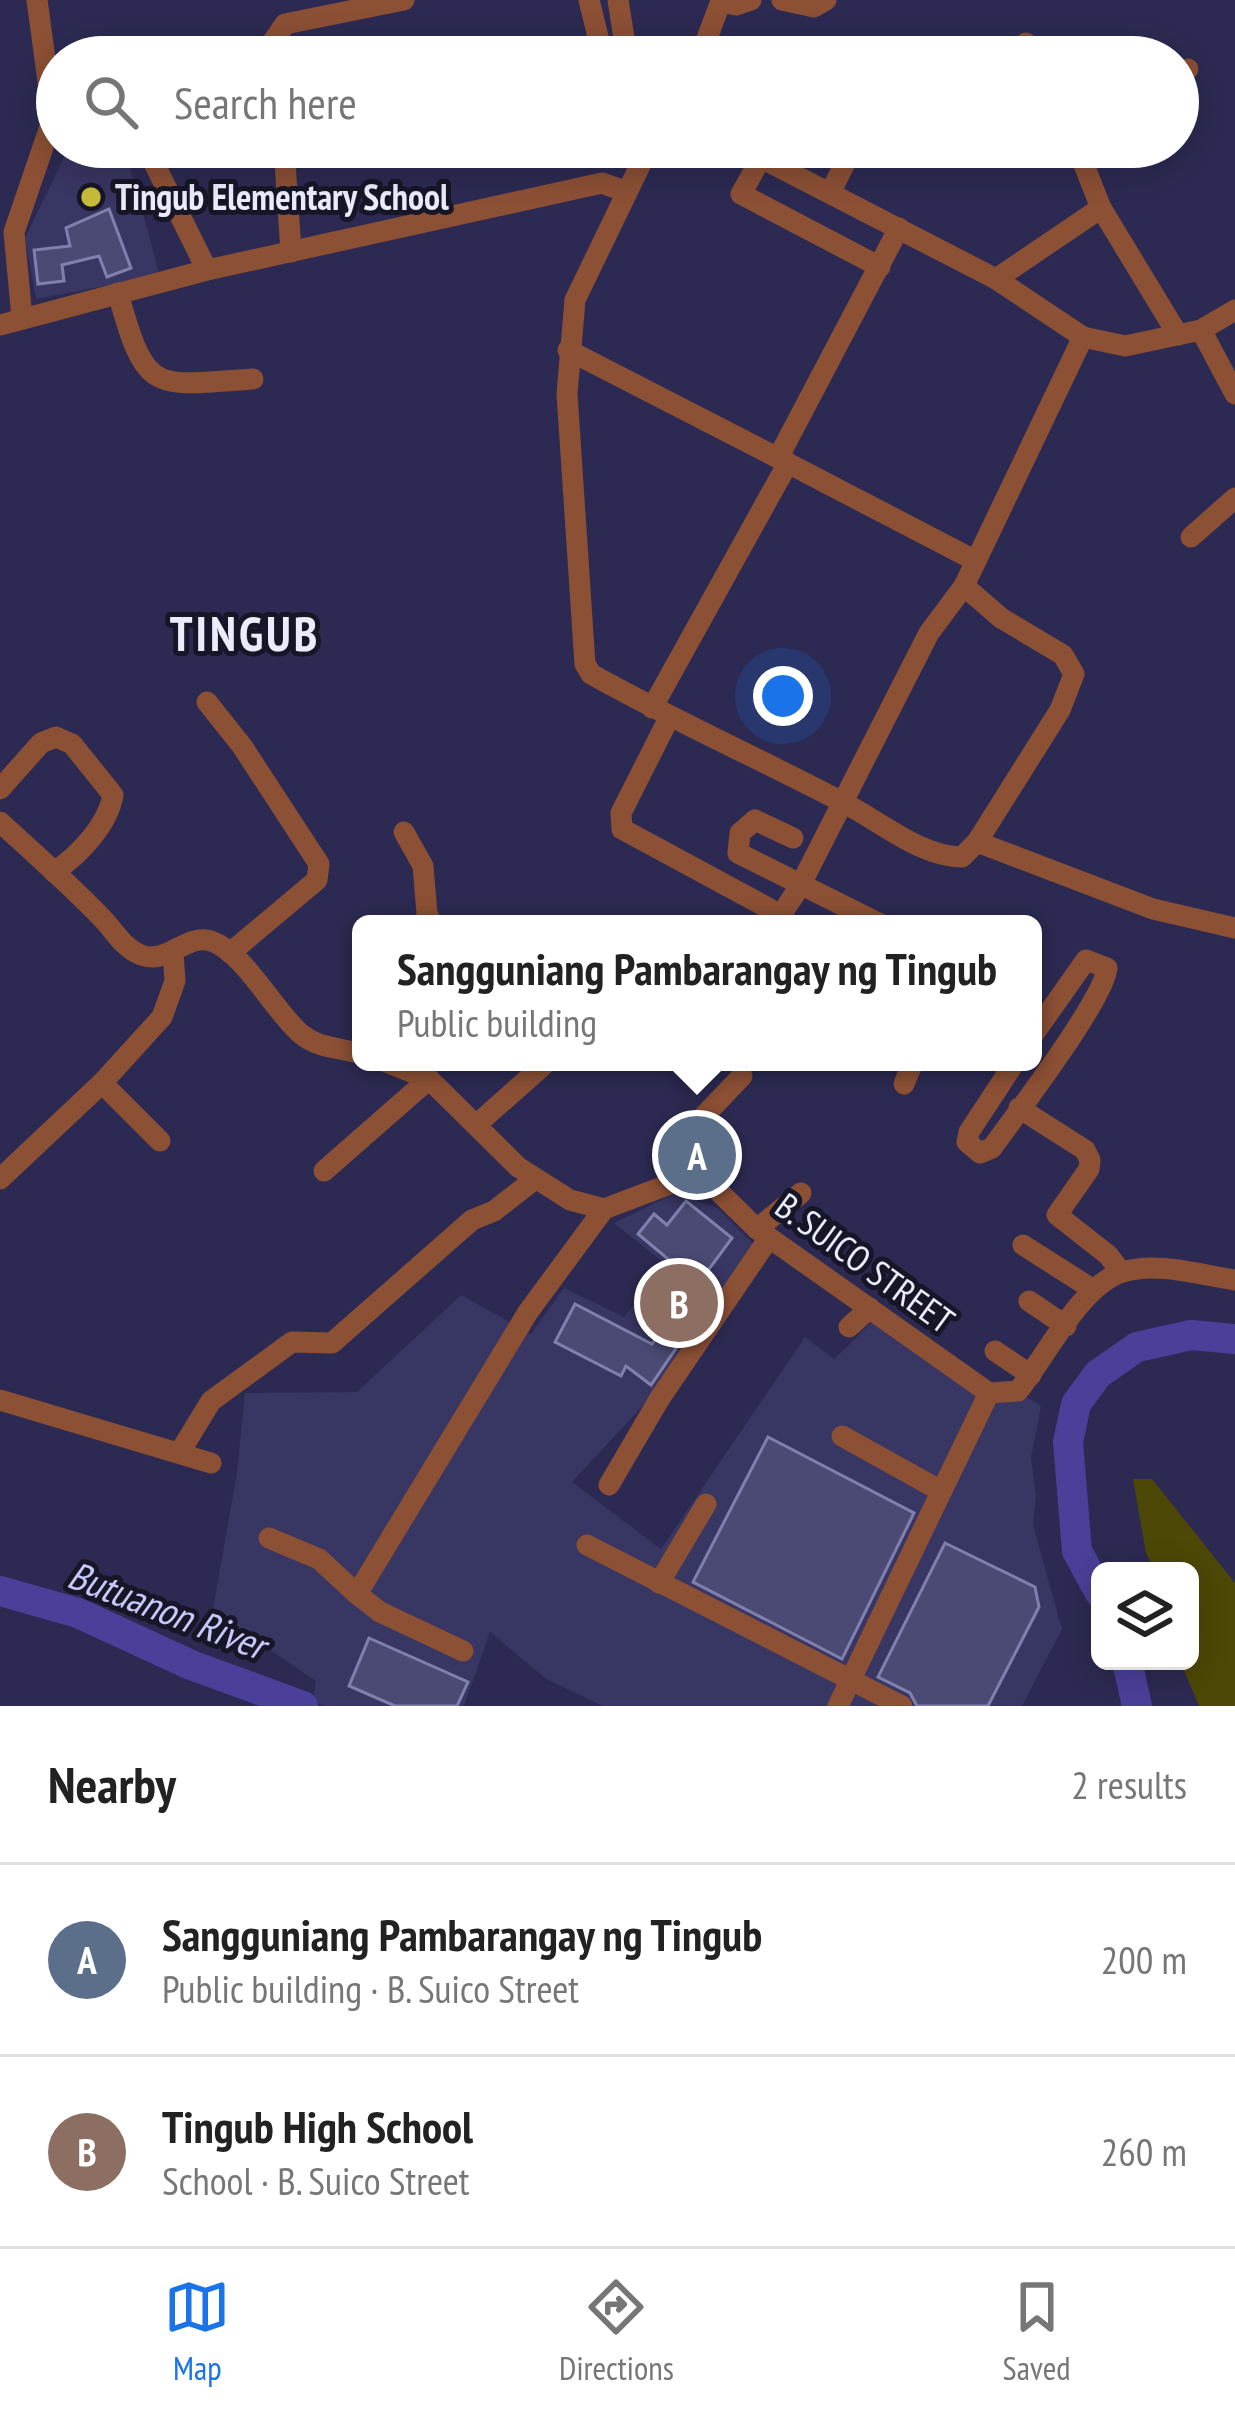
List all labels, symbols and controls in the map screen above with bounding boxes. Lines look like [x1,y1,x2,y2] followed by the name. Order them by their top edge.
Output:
[36,36,1199,168] search box
[78,69,144,135] icon: search
[174,73,357,131] text: Search here
[115,173,449,220] place label: Tingub Elementary School
[78,184,104,210] marker: Tingub Elementary School
[170,602,320,664] district label: TINGUB
[753,666,813,726] your location
[352,915,1042,1071] popup
[397,939,997,997] text: Sangguniang Pambarangay ng Tingub
[397,997,597,1048] text: Public building
[658,1110,736,1200] pin: A
[767,1182,964,1343] street label: B. SUICO STREET
[640,1258,718,1348] pin: B
[61,1549,278,1672] water label: Butuanon River
[1091,1562,1199,1670] map controls
[1091,1562,1199,1670] button: layers
[48,1751,176,1817] text: Nearby
[1071,1759,1187,1810] text: 2 results
[162,1905,762,1963] text: Sangguniang Pambarangay ng Tingub
[77,1934,97,1985] text: A
[1101,1934,1187,1985] text: 200 m
[162,1963,579,2014] text: Public building · B. Suico Street
[162,2097,473,2155] text: Tingub High School
[77,2126,97,2177] text: B
[1101,2126,1187,2177] text: 260 m
[162,2155,470,2206] text: School · B. Suico Street
[164,2274,230,2389] tab: Map
[559,2274,674,2389] tab: Directions
[1003,2274,1071,2389] tab: Saved

